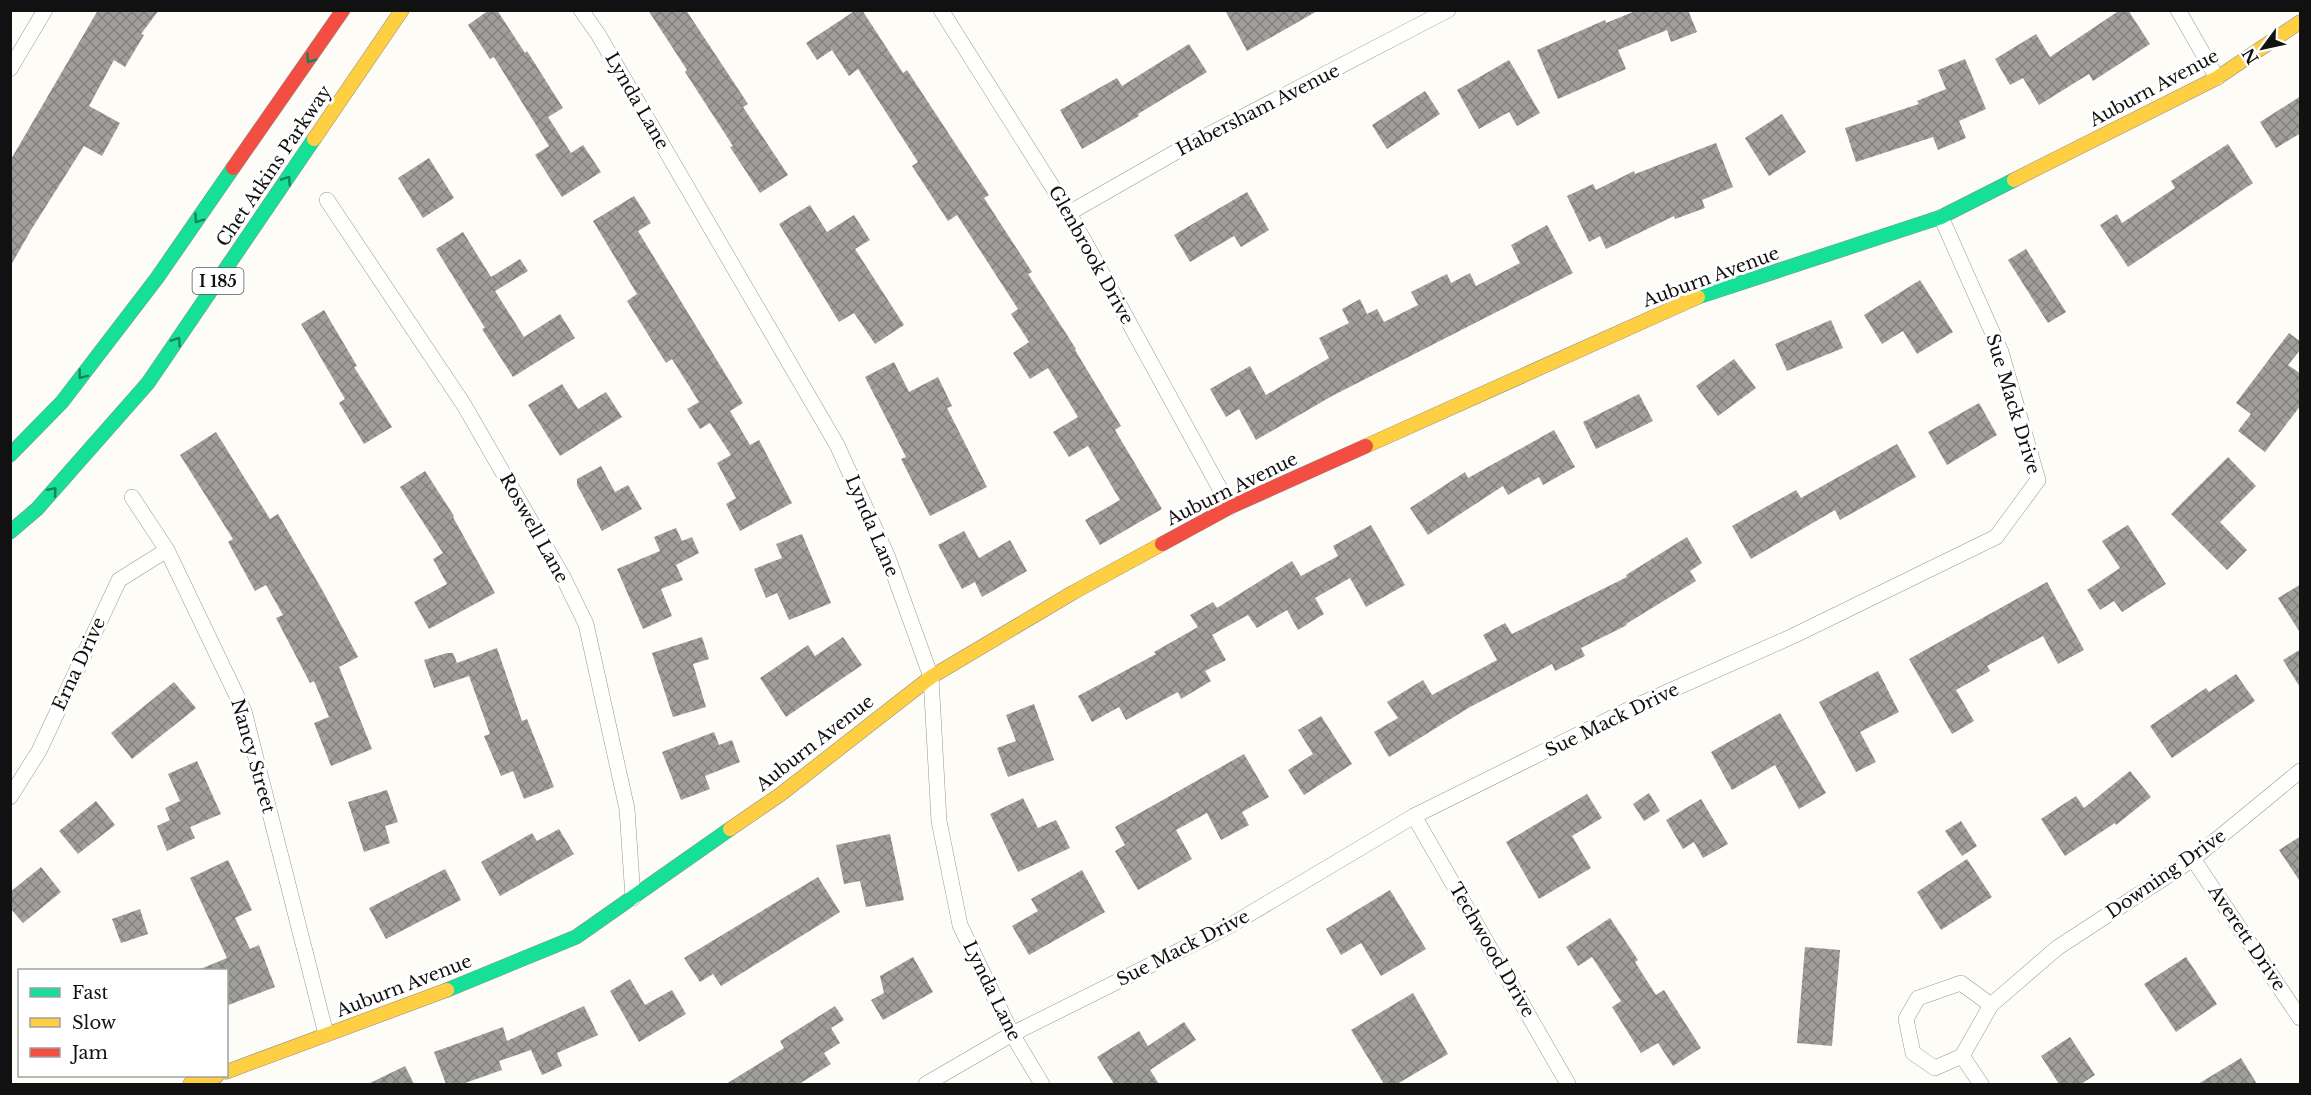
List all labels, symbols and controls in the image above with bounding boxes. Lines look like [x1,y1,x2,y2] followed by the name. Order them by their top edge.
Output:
[2233,18,2293,78] north arrow
[2238,44,2263,68] text: N
[2085,45,2223,132] street label: Auburn Avenue
[600,49,674,153] street label: Lynda Lane
[306,52,317,63] one-way arrow
[1173,59,1343,161] street label: Habersham Avenue
[212,81,337,251] street label: Chet Atkins Parkway
[280,176,291,187] one-way arrow
[1044,182,1138,328] street label: Glenbrook Drive
[194,212,205,223] one-way arrow
[1639,242,1782,312] street label: Auburn Avenue
[192,268,244,294] road number: I 185
[1981,331,2045,477] street label: Sue Mack Drive
[170,337,181,348] one-way arrow
[78,369,89,380] one-way arrow
[1162,448,1301,531] street label: Auburn Avenue
[495,469,573,587] street label: Roswell Lane
[841,472,903,580] street label: Lynda Lane
[46,488,57,498] one-way arrow
[48,614,110,714] street label: Erna Drive
[1542,678,1682,762] street label: Sue Mack Drive
[751,690,878,796] street label: Auburn Avenue
[226,696,280,816] street label: Nancy Street
[2102,825,2230,923] street label: Downing Drive
[1445,879,1539,1021] street label: Techwood Drive
[2203,880,2290,995] street label: Averett Drive
[1113,905,1253,991] street label: Sue Mack Drive
[958,937,1026,1045] street label: Lynda Lane
[332,950,475,1022] street label: Auburn Avenue
[18,969,228,1077] legend
[72,982,109,1004] text: Fast
[72,1012,117,1034] text: Slow
[70,1042,108,1064] text: Jam

